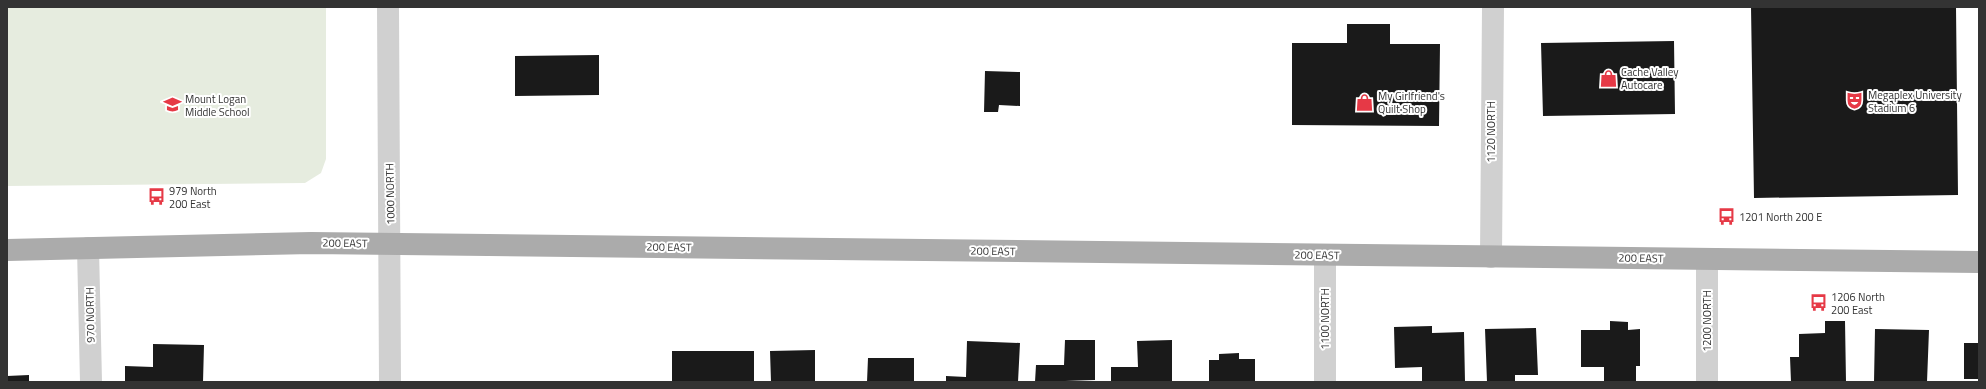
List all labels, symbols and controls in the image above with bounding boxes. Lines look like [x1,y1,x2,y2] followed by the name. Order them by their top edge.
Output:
[1621,64,1679,93] place label: Cache Valley Autocare
[1598,68,1618,88] shop icon: Cache Valley Autocare
[1868,87,1962,116] place label: Megaplex University Stadium 6
[1378,88,1445,117] place label: My Girlfriend's Quilt Shop
[185,91,250,120] place label: Mount Logan Middle School
[1845,91,1865,111] theatre icon: Megaplex University Stadium 6
[1355,92,1375,112] shop icon: My Girlfriend's Quilt Shop
[162,95,182,115] school or university icon: Mount Logan Middle School
[1483,101,1499,163] street label: 1120 NORTH
[381,163,399,225] street label: 1000 NORTH
[169,183,217,212] place label: 979 North 200 East
[146,187,166,207] bus stop icon: 979 North 200 East
[1716,207,1736,227] bus stop icon: 1201 North 200 E
[1739,209,1822,225] place label: 1201 North 200 E
[322,235,368,251] street label: 200 EAST
[646,239,692,255] street label: 200 EAST
[970,243,1016,259] street label: 200 EAST
[1294,247,1340,263] street label: 200 EAST
[1618,250,1664,266] street label: 200 EAST
[82,287,98,343] street label: 970 NORTH
[1317,288,1333,350] street label: 1100 NORTH
[1831,289,1885,318] place label: 1206 North 200 East
[1699,290,1715,352] street label: 1200 NORTH
[1808,293,1828,313] bus stop icon: 1206 North 200 East

